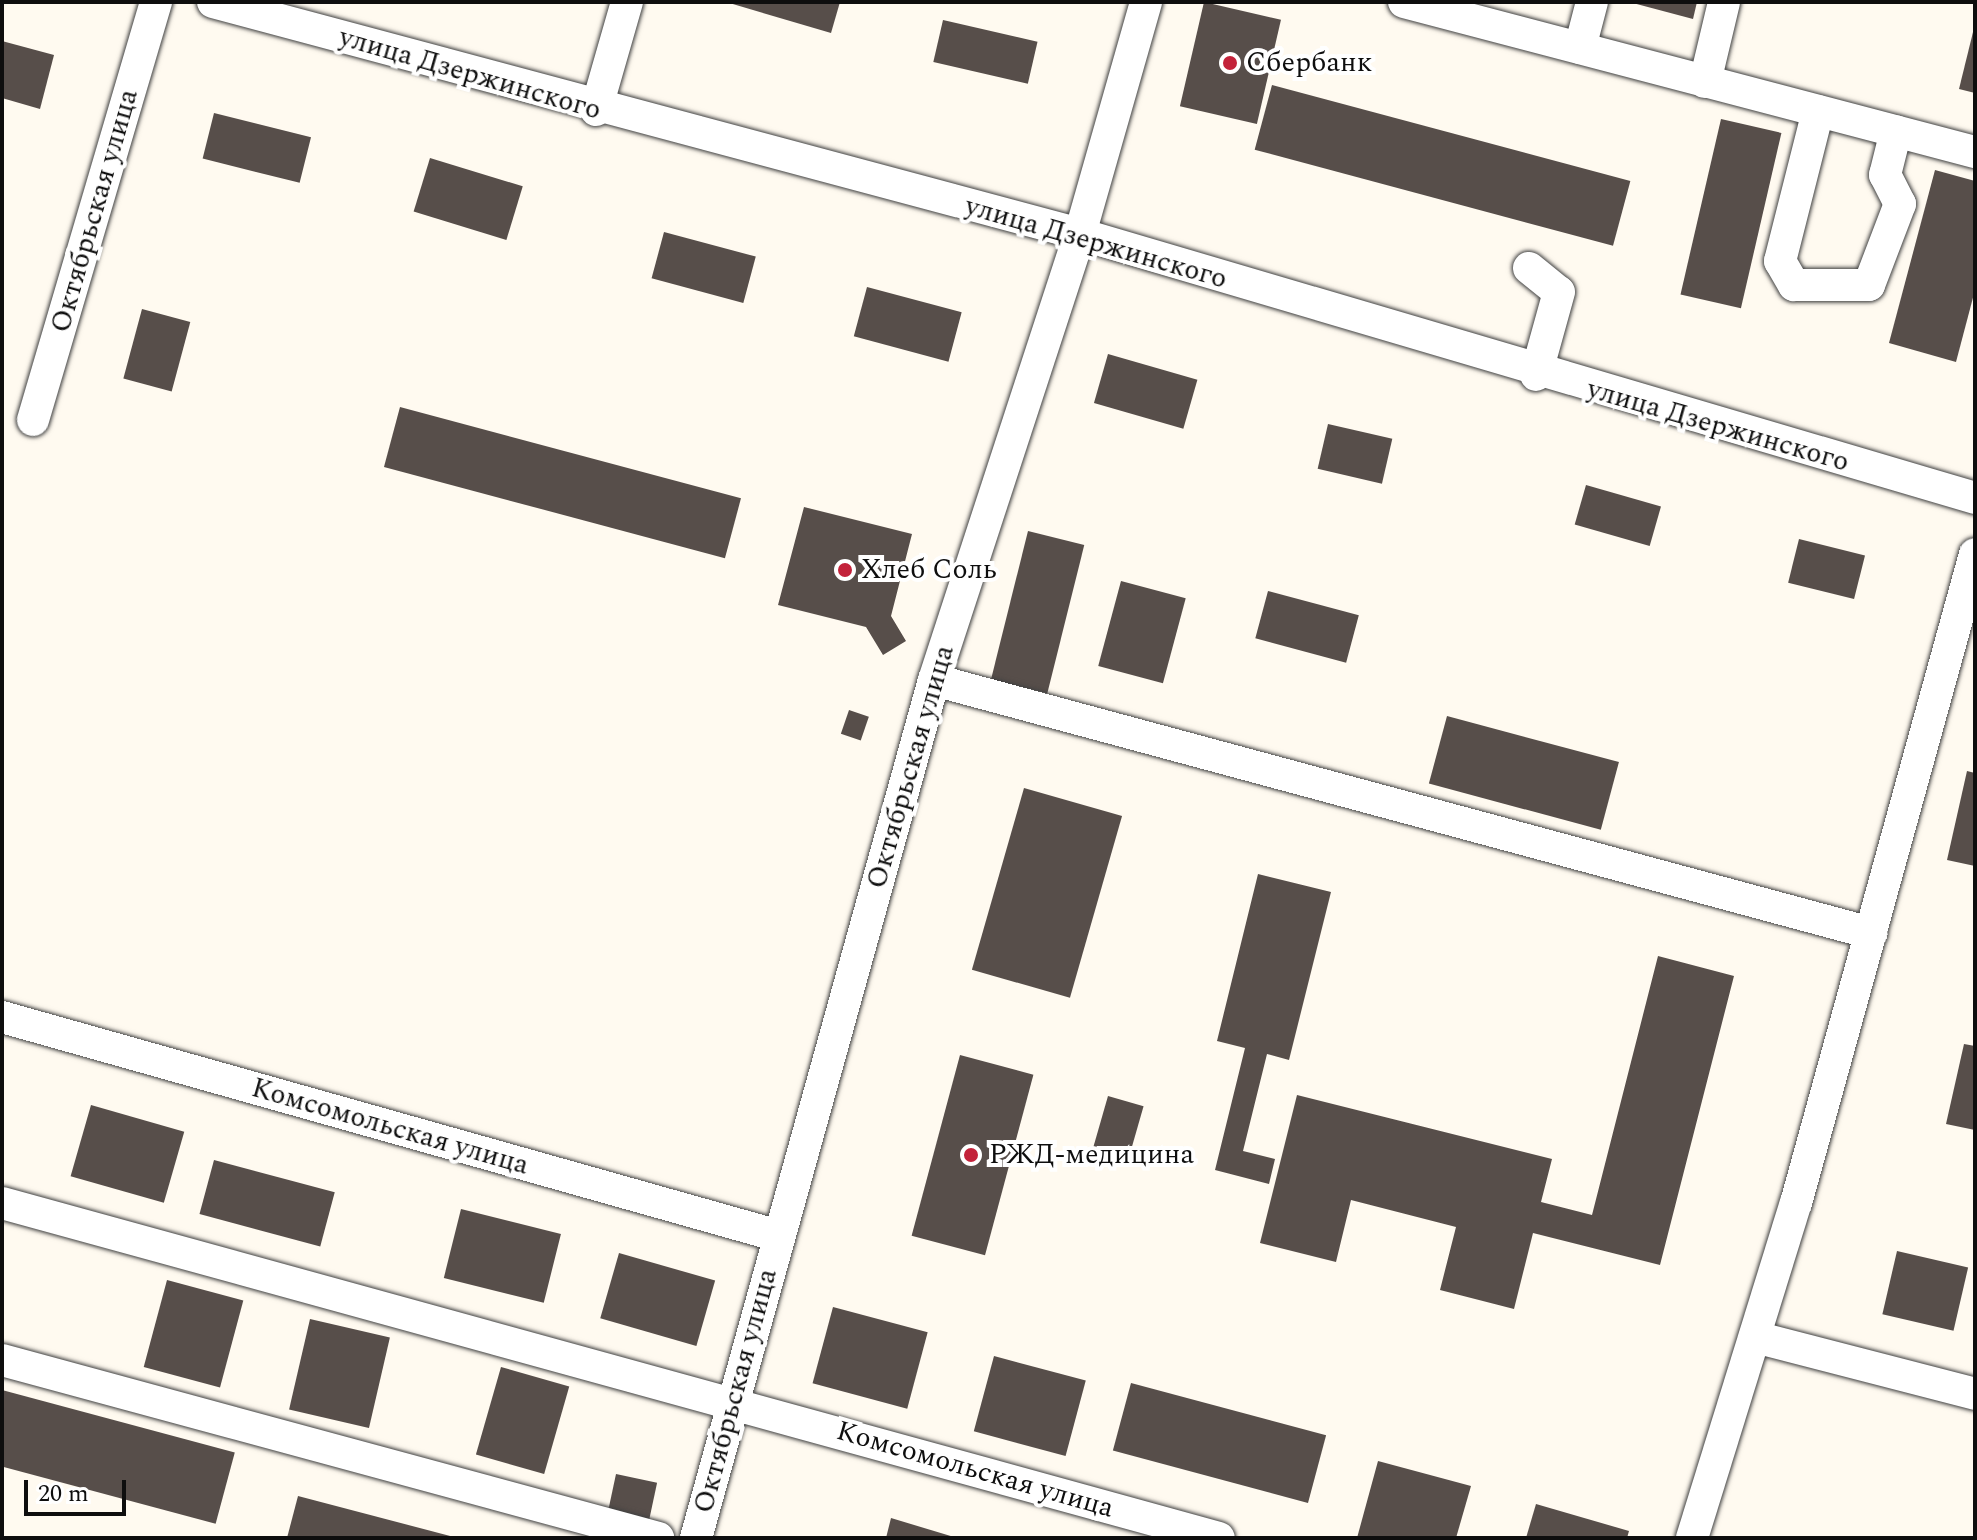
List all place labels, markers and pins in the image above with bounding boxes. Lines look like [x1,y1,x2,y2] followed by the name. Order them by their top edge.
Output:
[1246,46,1372,80] place label: Сбербанк
[1221,54,1239,72] marker: Сбербанк
[861,553,997,587] place label: Хлеб Соль
[836,561,854,579] marker: Хлеб Соль
[989,1138,1194,1172] place label: РЖД-медицина
[960,1144,982,1166] marker: РЖД-медицина

